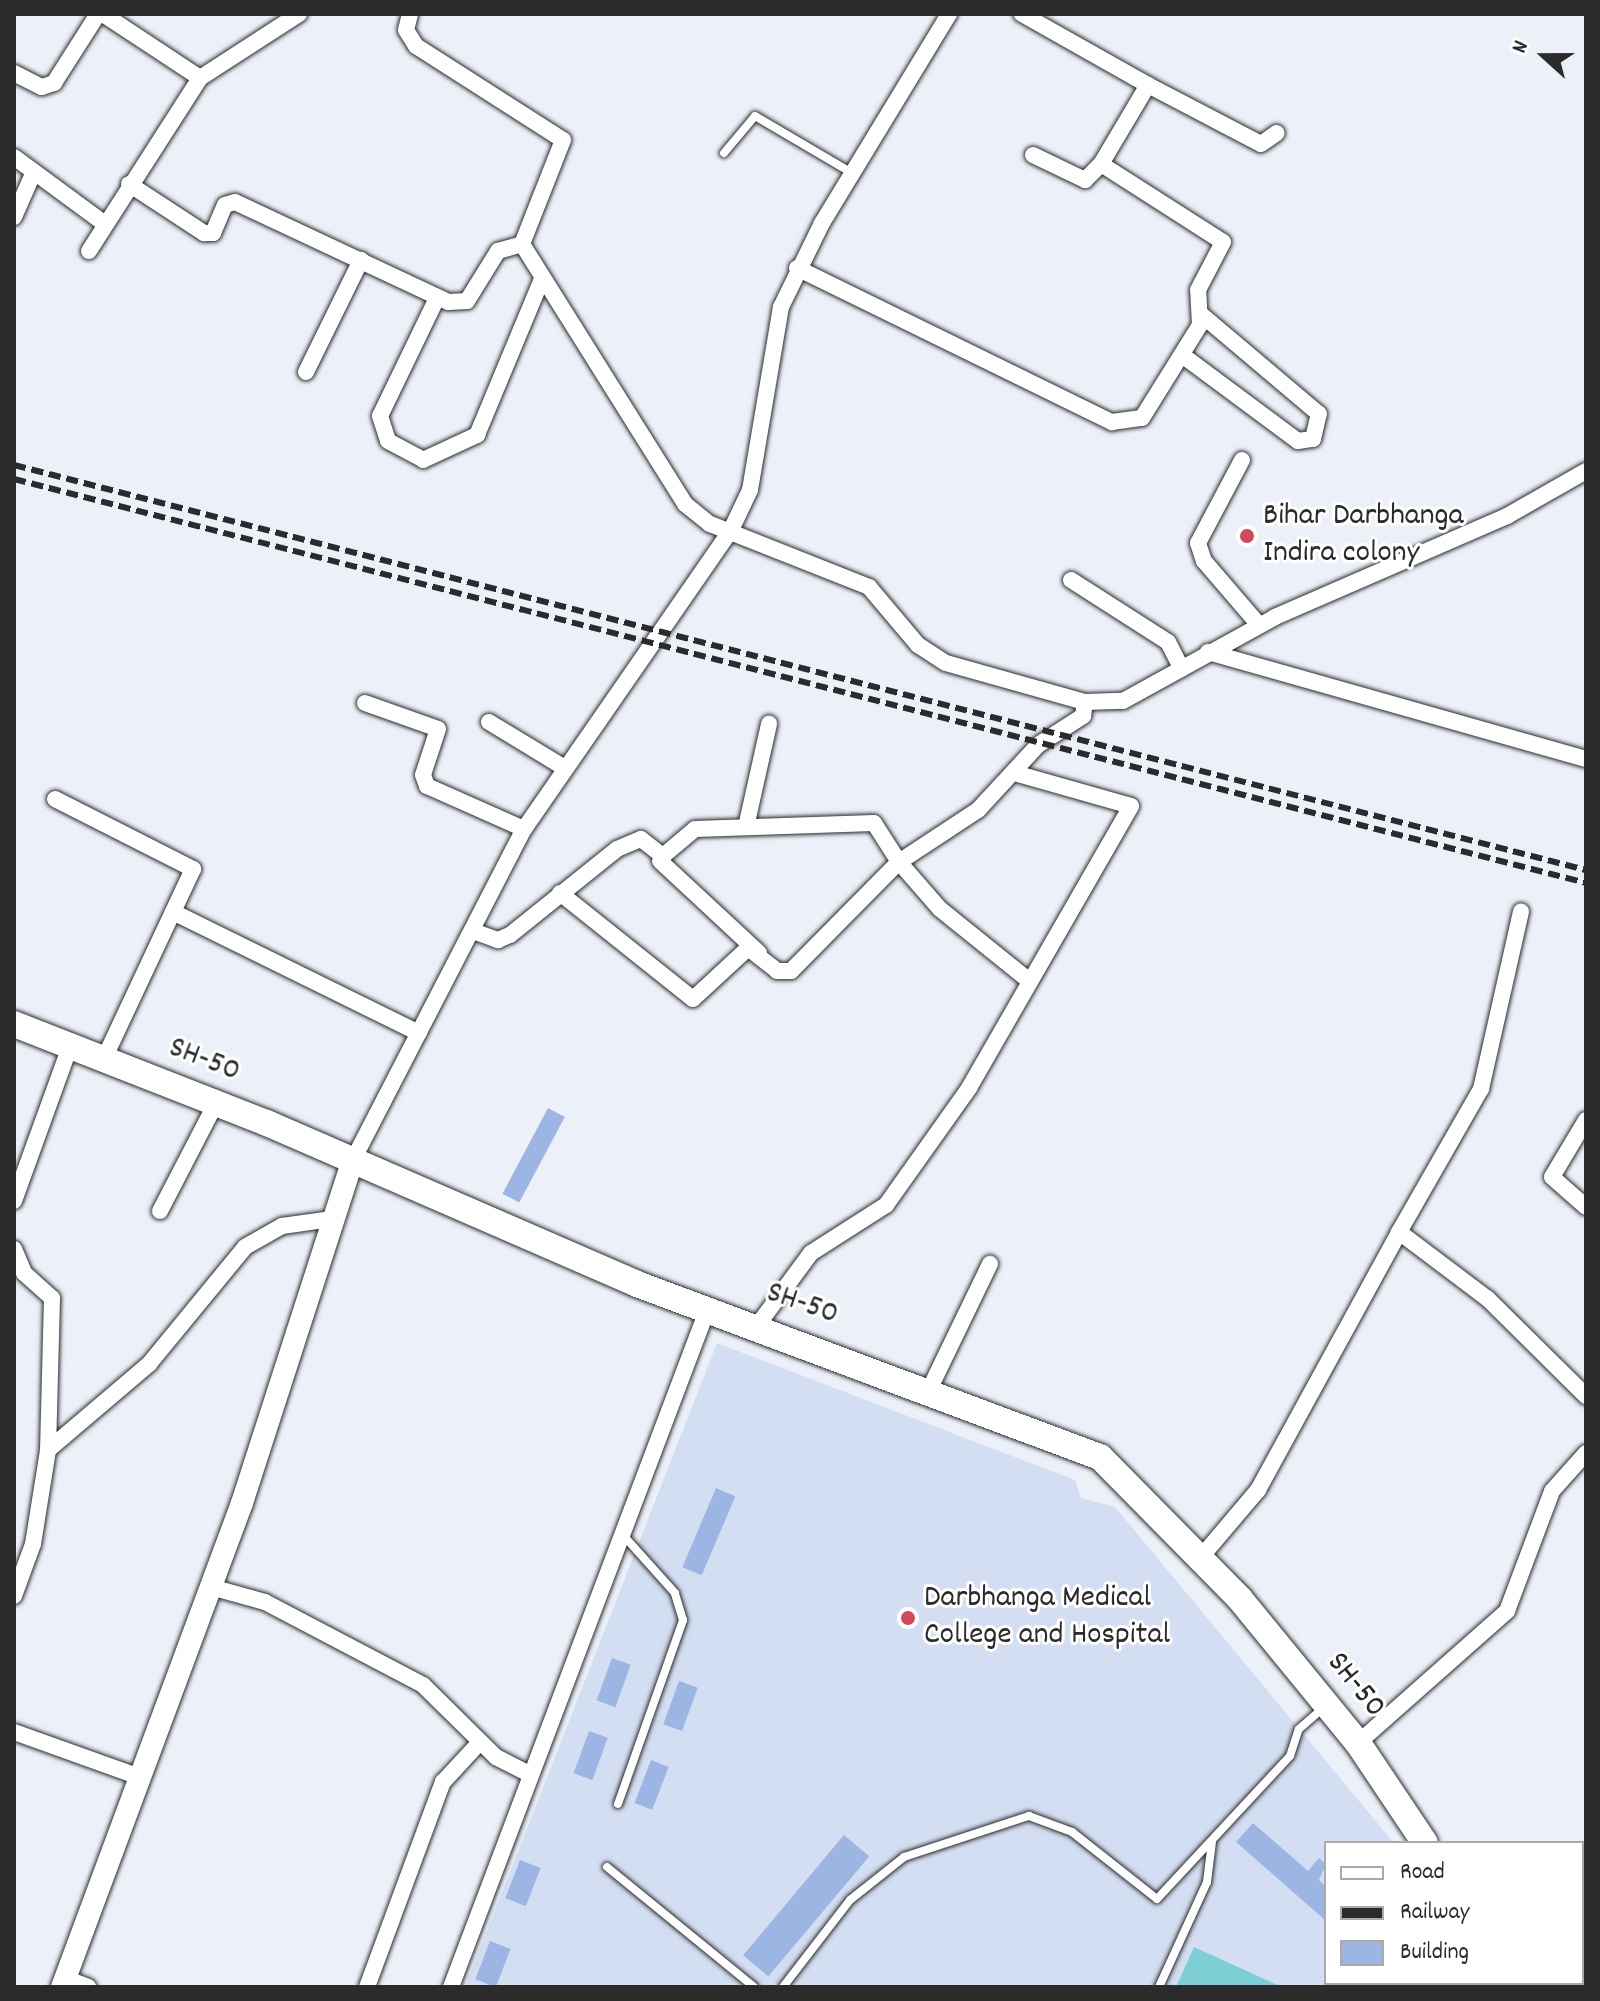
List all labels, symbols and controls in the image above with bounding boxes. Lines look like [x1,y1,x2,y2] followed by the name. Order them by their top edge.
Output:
[1504,16,1584,96] north arrow
[1505,37,1538,58] text: N
[1263,499,1464,574] place label: Bihar Darbhanga Indira colony
[1238,527,1256,545] marker: Bihar Darbhanga Indira colony
[163,1030,245,1092] street label: SH-50
[761,1275,843,1335] street label: SH-50
[924,1581,1170,1656] place label: Darbhanga Medical College and Hospital
[899,1609,917,1627] marker: Darbhanga Medical College and Hospital
[1317,1645,1393,1727] street label: SH-50
[1324,1841,1584,1985] legend
[1400,1856,1445,1890] text: Road
[1400,1896,1469,1930] text: Railway
[1400,1936,1469,1970] text: Building

